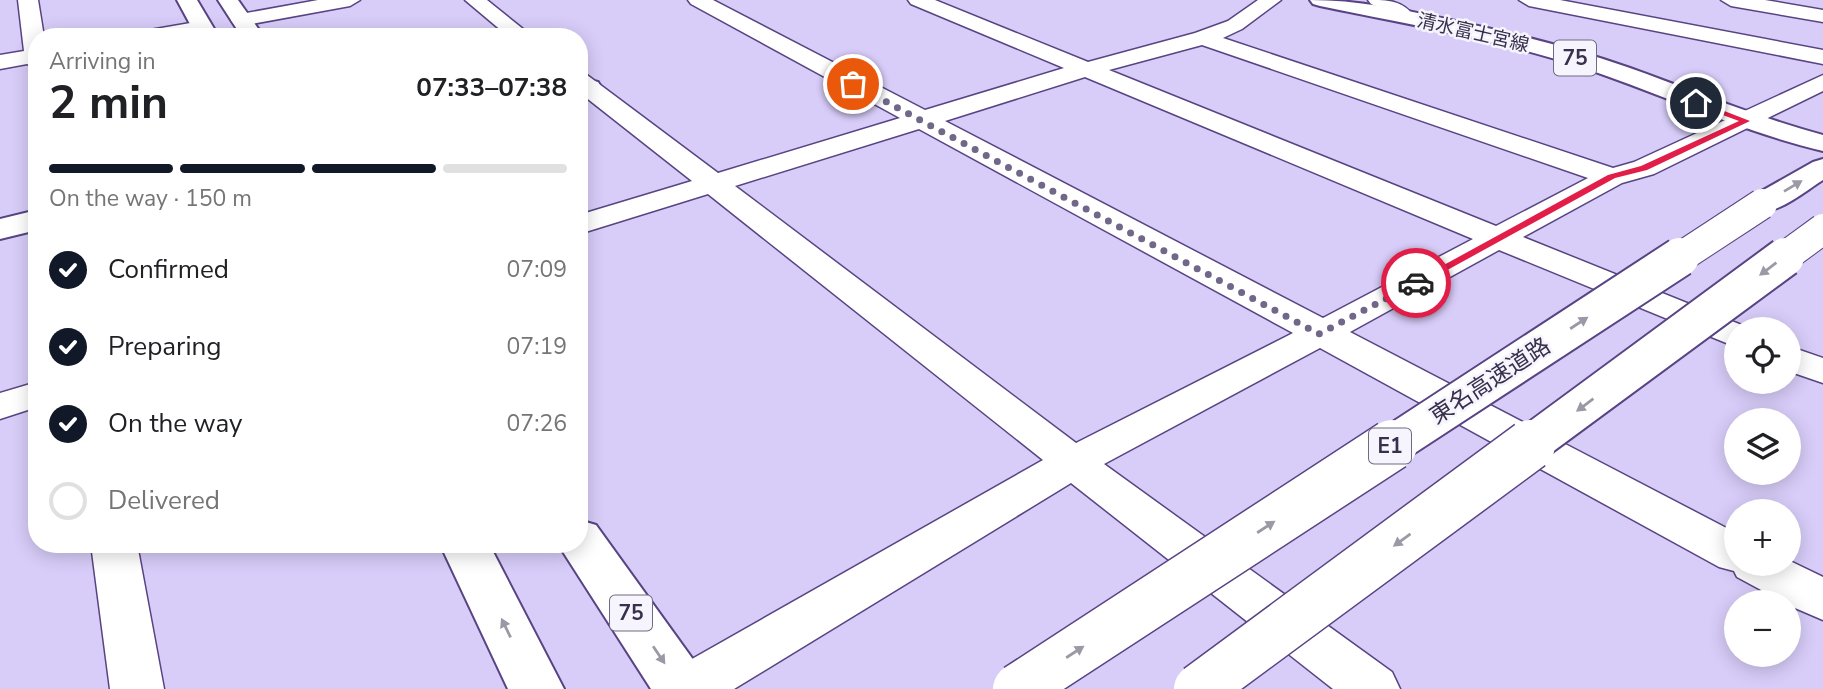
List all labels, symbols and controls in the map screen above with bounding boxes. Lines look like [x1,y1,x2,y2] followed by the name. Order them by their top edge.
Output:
[1415,8,1531,58] street label: 清水富士宮線
[1554,41,1596,76] road number: 75
[49,46,156,77] text: Arriving in
[823,54,883,114] pin
[834,65,872,103] icon: bag
[416,70,567,105] text: 07:33–07:38
[49,71,168,134] text: 2 min
[1666,73,1726,133] pin
[1677,84,1715,122] icon: home
[1783,179,1802,192] one-way arrow
[49,183,252,214] text: On the way · 150 m
[1381,248,1451,318] courier
[49,251,87,289] icon: check
[108,252,229,287] text: Confirmed
[507,254,567,285] text: 07:09
[1759,262,1777,276] one-way arrow
[1397,264,1435,302] icon: car
[1570,317,1589,330] one-way arrow
[1724,317,1801,667] map controls
[1724,317,1801,394] button: locate
[49,328,87,366] icon: check
[108,329,221,364] text: Preparing
[1424,330,1556,432] street label: 東名高速道路
[507,331,567,362] text: 07:19
[1576,398,1595,412] one-way arrow
[49,405,87,443] icon: check
[108,406,242,441] text: On the way
[507,408,567,439] text: 07:26
[1724,408,1801,485] button: layers
[1369,428,1411,464] road number: E1
[108,483,220,518] text: Delivered
[1724,499,1801,576] button: +
[1256,521,1275,534] one-way arrow
[1393,533,1411,547] one-way arrow
[1724,590,1801,667] button: −
[610,596,652,630] road number: 75
[500,618,511,638] one-way arrow
[1065,645,1085,658] one-way arrow
[652,646,666,664] one-way arrow

